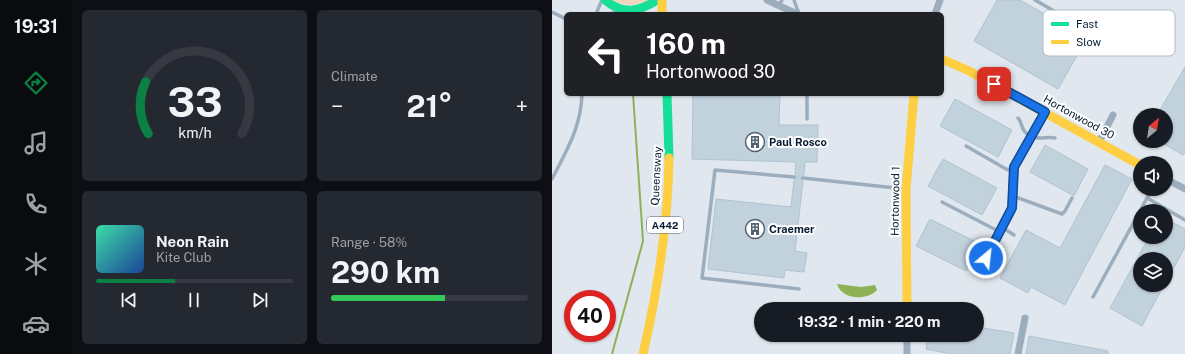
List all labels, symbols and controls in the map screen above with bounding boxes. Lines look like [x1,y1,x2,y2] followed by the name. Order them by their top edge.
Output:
[1043,10,1175,56] legend
[14,16,58,37] text: 19:31
[1076,18,1098,30] text: Fast
[646,27,726,60] text: 160 m
[580,28,632,80] icon: left
[1076,36,1102,48] text: Slow
[646,61,775,82] text: Hortonwood 30
[977,67,1011,101] pin
[22,69,50,97] icon: directions
[331,69,378,84] text: Climate
[983,73,1005,95] icon: arrive
[167,76,222,125] text: 33
[406,88,453,124] text: 21°
[331,93,343,119] text: −
[516,93,528,119] text: +
[1042,93,1117,142] street label: Hortonwood 30
[1133,108,1173,148] north arrow
[1133,108,1173,292] map controls
[178,123,211,140] text: km/h
[22,129,50,157] icon: music
[744,131,766,153] building icon: Paul Rosco
[769,136,827,148] place label: Paul Rosco
[648,146,664,206] street label: Queensway
[1133,156,1173,196] button: sound
[888,166,902,236] street label: Hortonwood 1
[22,190,50,218] icon: phone
[1133,204,1173,244] button: search
[647,217,683,233] road number: A442
[744,218,766,240] building icon: Craemer
[769,223,815,235] place label: Craemer
[156,233,229,250] text: Neon Rain
[331,235,407,250] text: Range · 58%
[965,237,1007,279] position arrow
[22,250,50,278] icon: climate
[156,250,211,265] text: Kite Club
[1133,252,1173,292] button: layers
[331,254,440,290] text: 290 km
[118,289,140,311] icon: previous
[183,289,205,311] icon: pause
[249,289,271,311] icon: next
[564,290,616,342] speed limit sign: 40
[22,310,50,338] icon: car
[798,313,940,330] text: 19:32 · 1 min · 220 m

